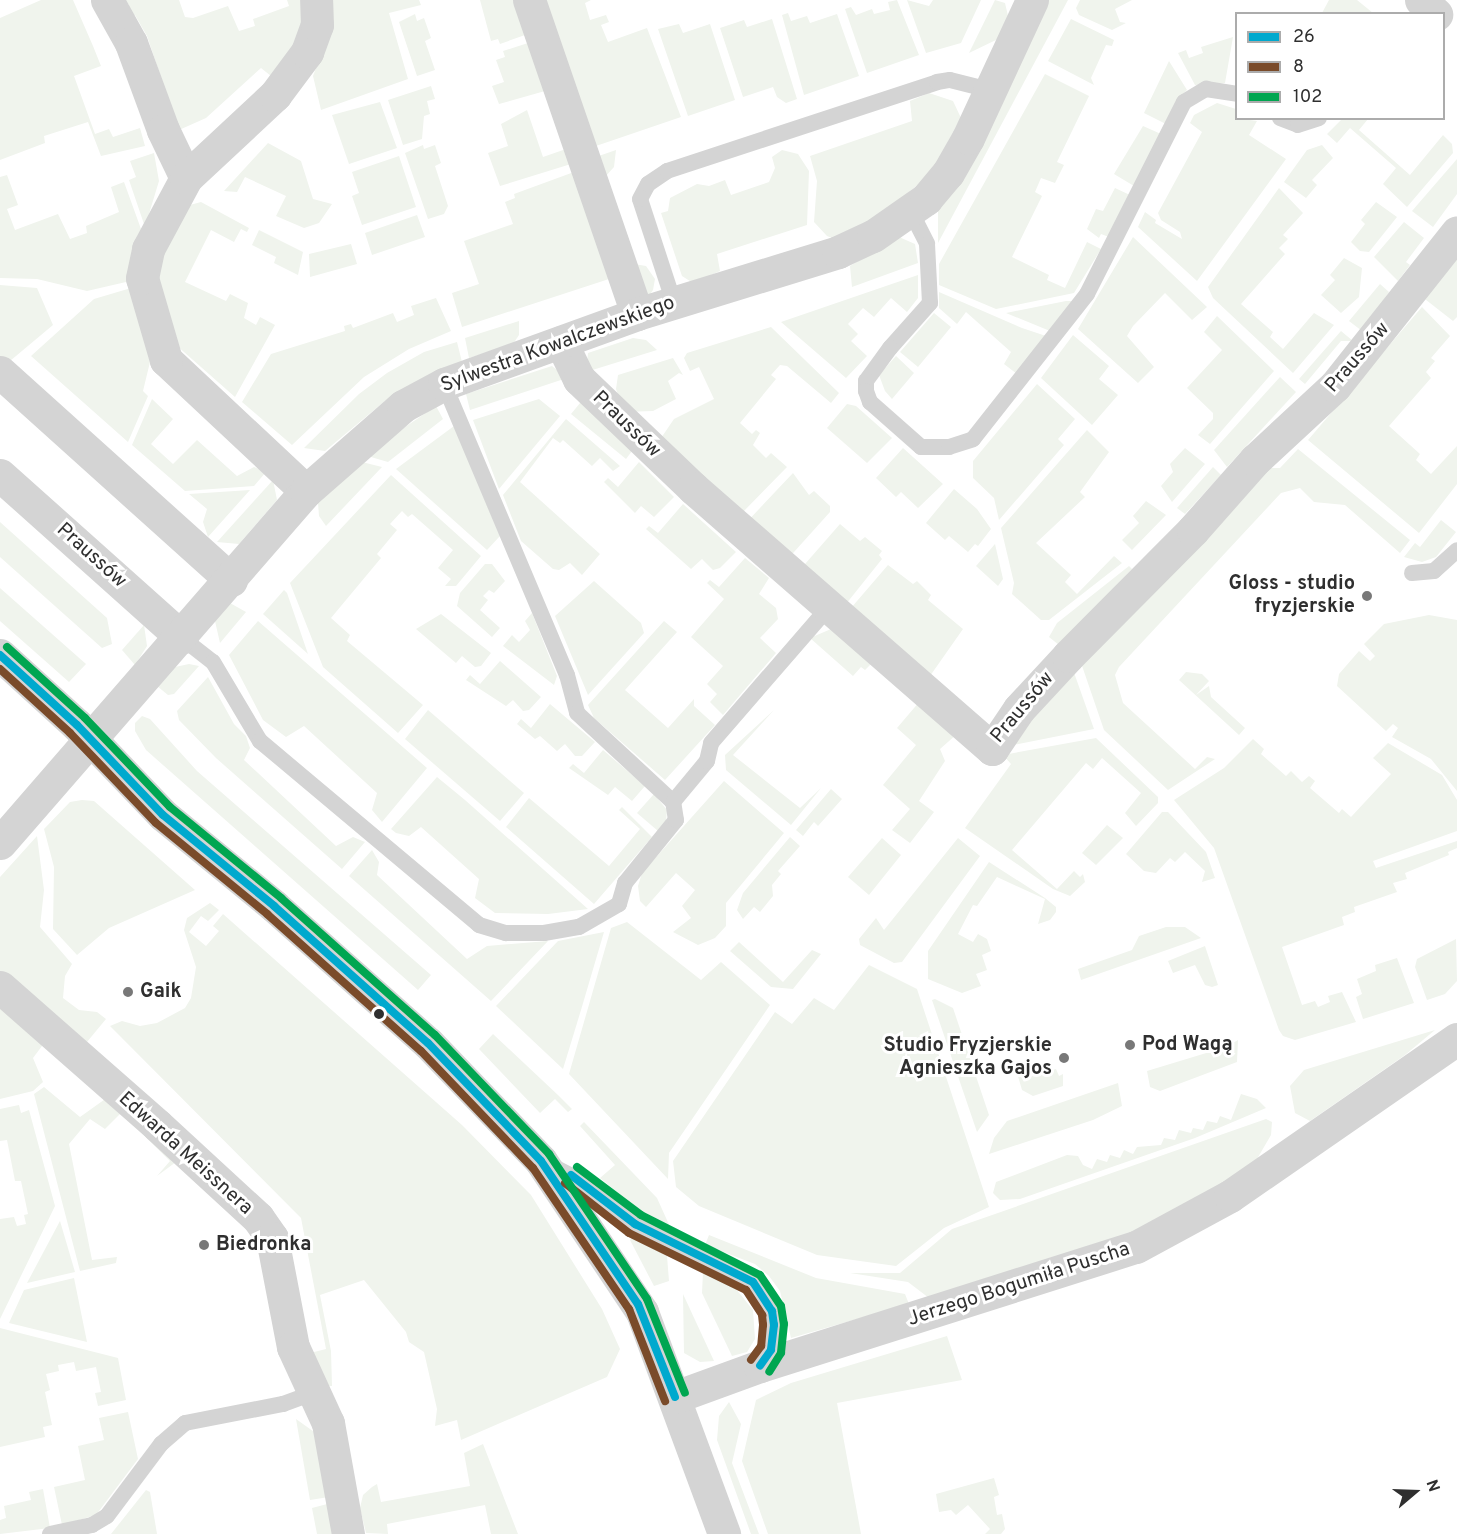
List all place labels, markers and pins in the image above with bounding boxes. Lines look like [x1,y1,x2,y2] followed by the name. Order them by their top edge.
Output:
[1229,572,1355,619] place label: Gloss - studio fryzjerskie
[1360,589,1374,603] marker: Gloss - studio fryzjerskie
[140,980,182,1004] place label: Gaik
[121,985,135,999] marker: Gaik
[373,1008,385,1020] unlabelled marker
[1142,1033,1233,1057] place label: Pod Wagą
[883,1034,1052,1081] place label: Studio Fryzjerskie Agnieszka Gajos
[1123,1038,1137,1052] marker: Pod Wagą
[1057,1051,1071,1065] marker: Studio Fryzjerskie Agnieszka Gajos
[216,1233,311,1257] place label: Biedronka
[197,1238,211,1252] marker: Biedronka

